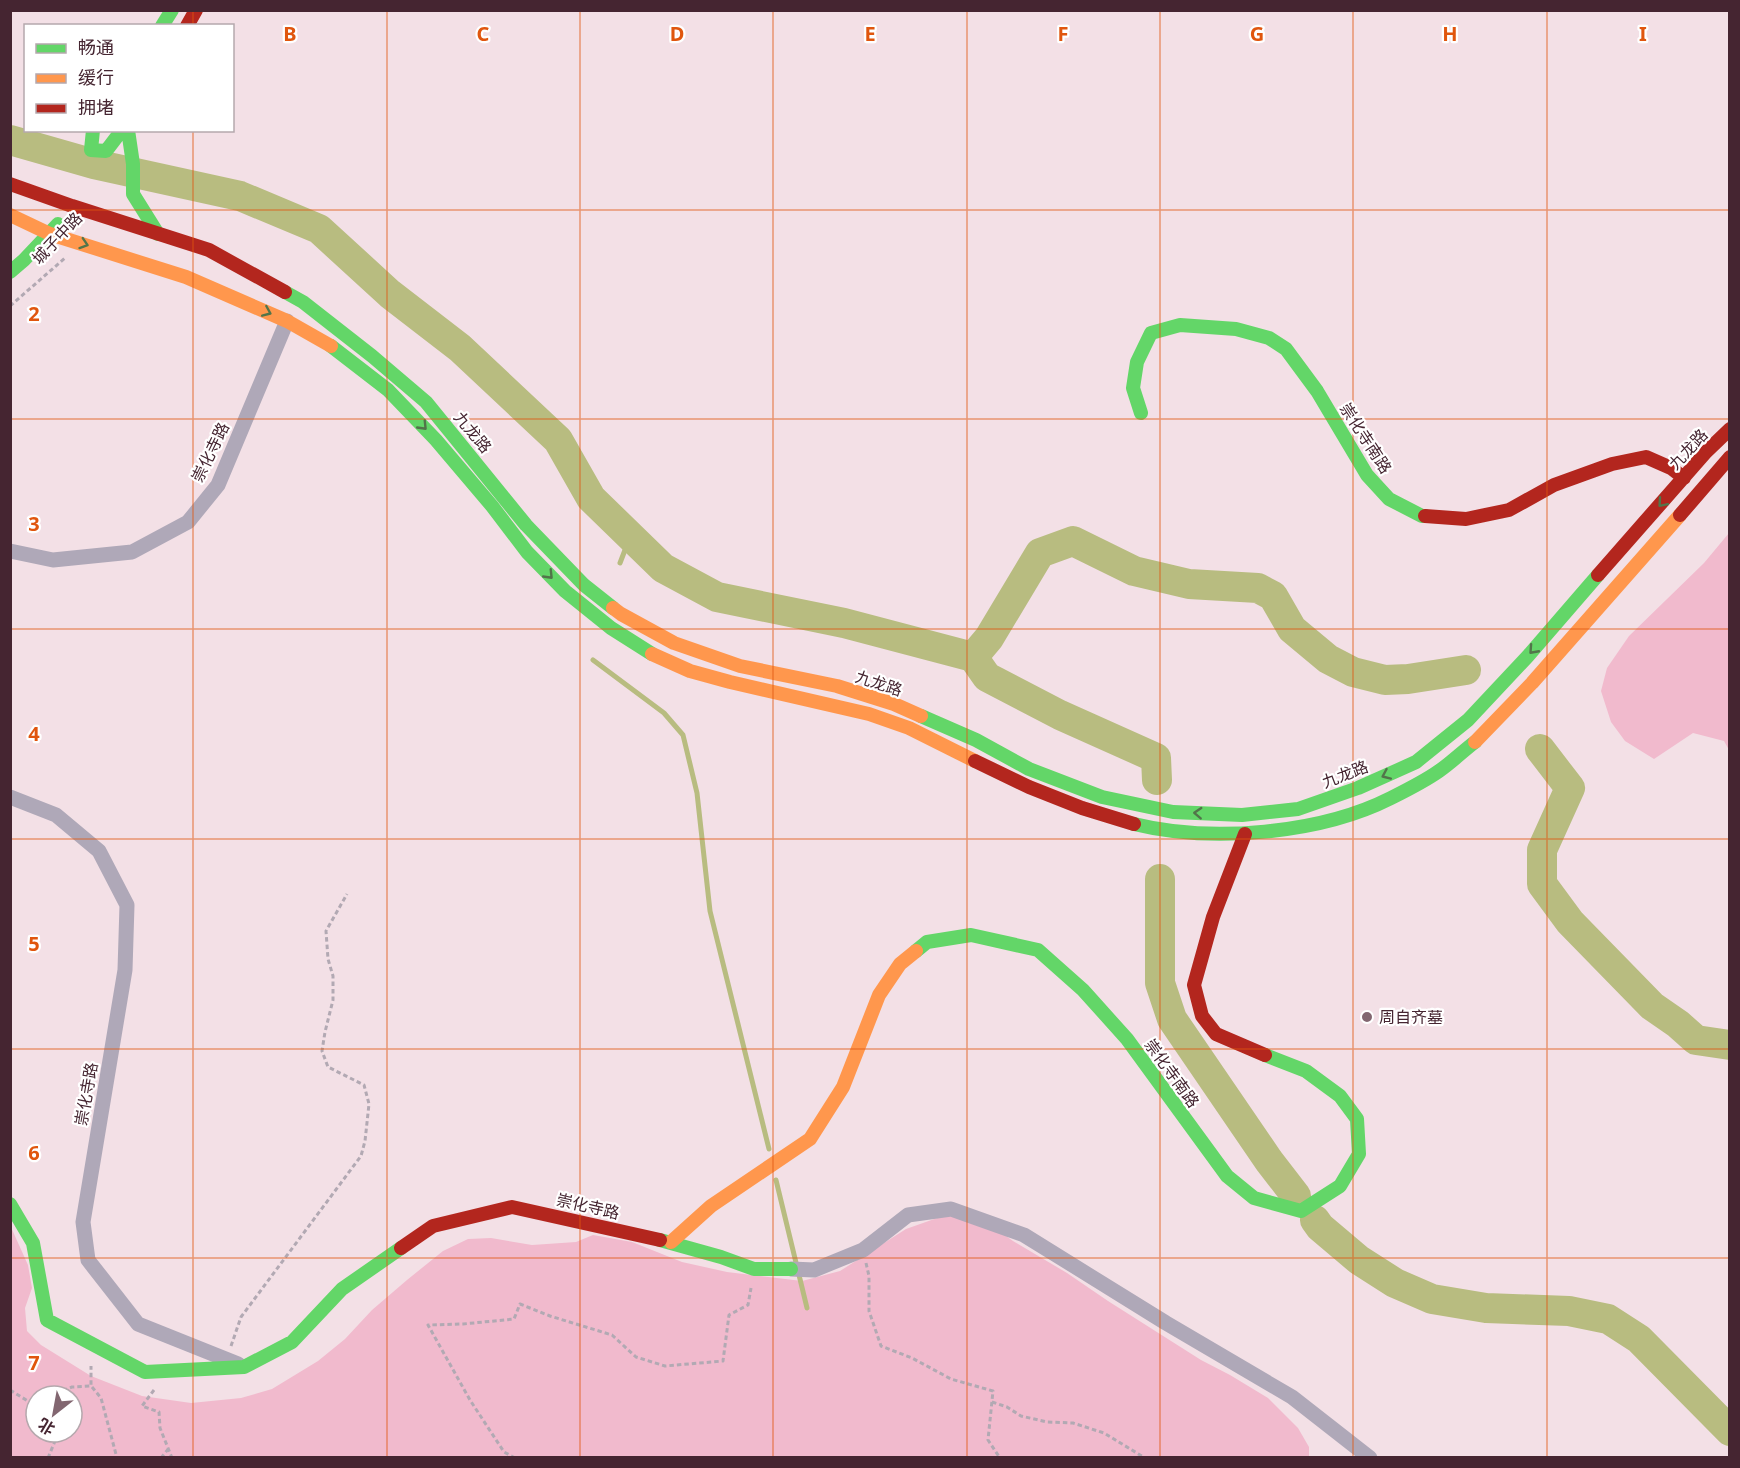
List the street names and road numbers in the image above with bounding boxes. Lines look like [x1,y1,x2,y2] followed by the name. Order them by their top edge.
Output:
[27,207,87,269] street label: 城子中路
[1335,398,1397,478] street label: 崇化寺南路
[449,407,497,457] street label: 九龙路
[186,418,234,486] street label: 崇化寺路
[1664,424,1712,474] street label: 九龙路
[853,665,905,701] street label: 九龙路
[1319,755,1371,793] street label: 九龙路
[1140,1034,1204,1112] street label: 崇化寺南路
[70,1061,102,1127] street label: 崇化寺路
[554,1188,622,1224] street label: 崇化寺路

